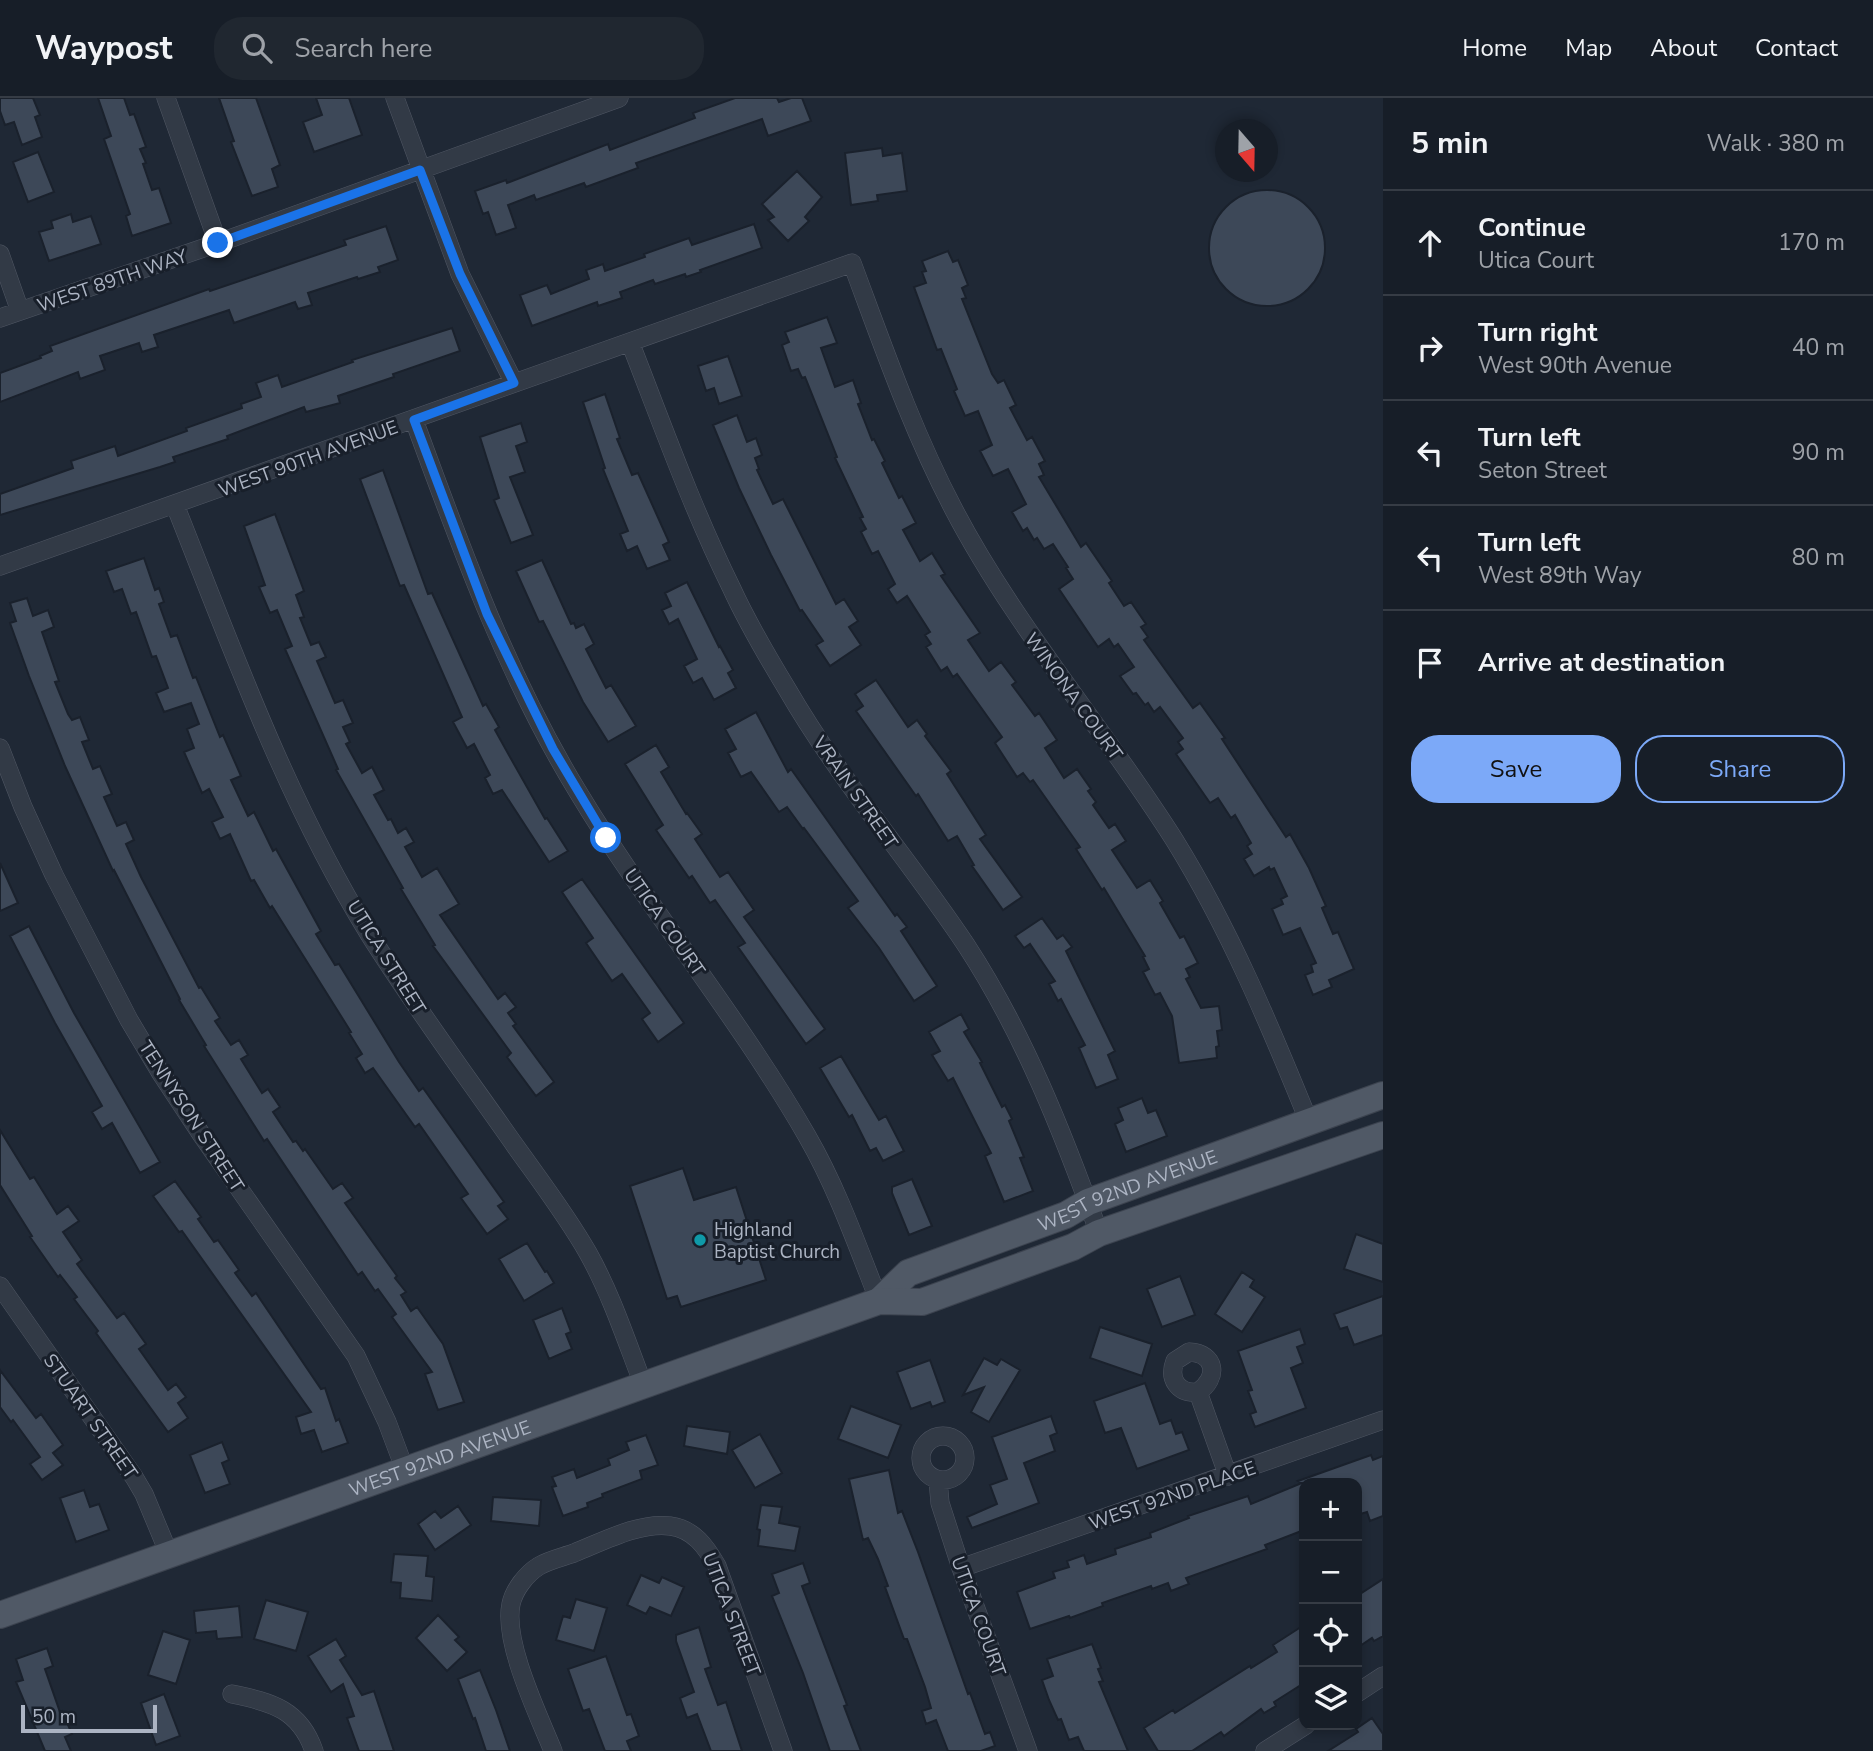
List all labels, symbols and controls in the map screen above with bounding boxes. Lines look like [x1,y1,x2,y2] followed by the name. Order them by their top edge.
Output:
[214,17,704,80] search box
[35,26,172,71] text: Waypost
[238,29,276,67] icon: search
[294,31,432,66] text: Search here
[1462,32,1527,64] text: Home
[1565,32,1612,64] text: Map
[1650,32,1717,64] text: About
[1755,32,1838,64] text: Contact
[1215,119,1278,182] north arrow
[1411,123,1489,164] text: 5 min
[1706,128,1845,159] text: Walk · 380 m
[1478,210,1586,245] text: Continue
[1411,224,1449,262] icon: ahead
[202,227,233,258] route end
[1778,227,1845,258] text: 170 m
[34,243,191,319] street label: WEST 89TH WAY
[1478,245,1594,276] text: Utica Court
[1478,315,1597,350] text: Turn right
[1411,329,1449,367] icon: right
[1792,332,1845,363] text: 40 m
[1478,350,1672,381] text: West 90th Avenue
[215,414,402,503] street label: WEST 90TH AVENUE
[1478,420,1581,455] text: Turn left
[1411,434,1449,472] icon: left
[1792,437,1845,468] text: 90 m
[1478,455,1607,486] text: Seton Street
[1478,525,1581,560] text: Turn left
[1411,539,1449,577] icon: left
[1792,542,1845,573] text: 80 m
[1478,560,1642,591] text: West 89th Way
[1018,628,1129,766] street label: WINONA COURT
[1411,644,1449,682] icon: arrive
[1478,645,1725,680] text: Arrive at destination
[806,730,904,855] street label: VRAIN STREET
[1411,735,1621,803] button: Save
[1635,735,1845,803] button: Share
[590,822,621,853] route start
[617,864,711,982] street label: UTICA COURT
[341,895,432,1020] street label: UTICA STREET
[132,1036,250,1198] street label: TENNYSON STREET
[1034,1144,1221,1238] street label: WEST 92ND AVENUE
[714,1217,840,1265] place label: Highland Baptist Church
[692,1232,708,1248] marker: Highland Baptist Church
[37,1349,144,1485] street label: STUART STREET
[346,1414,535,1503] street label: WEST 92ND AVENUE
[1085,1455,1259,1537] street label: WEST 92ND PLACE
[1299,1478,1362,1730] map controls
[1299,1478,1362,1541] button: +
[1299,1541,1362,1604] button: −
[696,1549,767,1680] street label: UTICA STREET
[944,1553,1012,1680] street label: UTICA COURT
[1299,1604,1362,1667] button: locate
[1299,1667,1362,1730] button: layers
[21,1702,158,1734] scale bar
[32,1704,76,1730] text: 50 m

